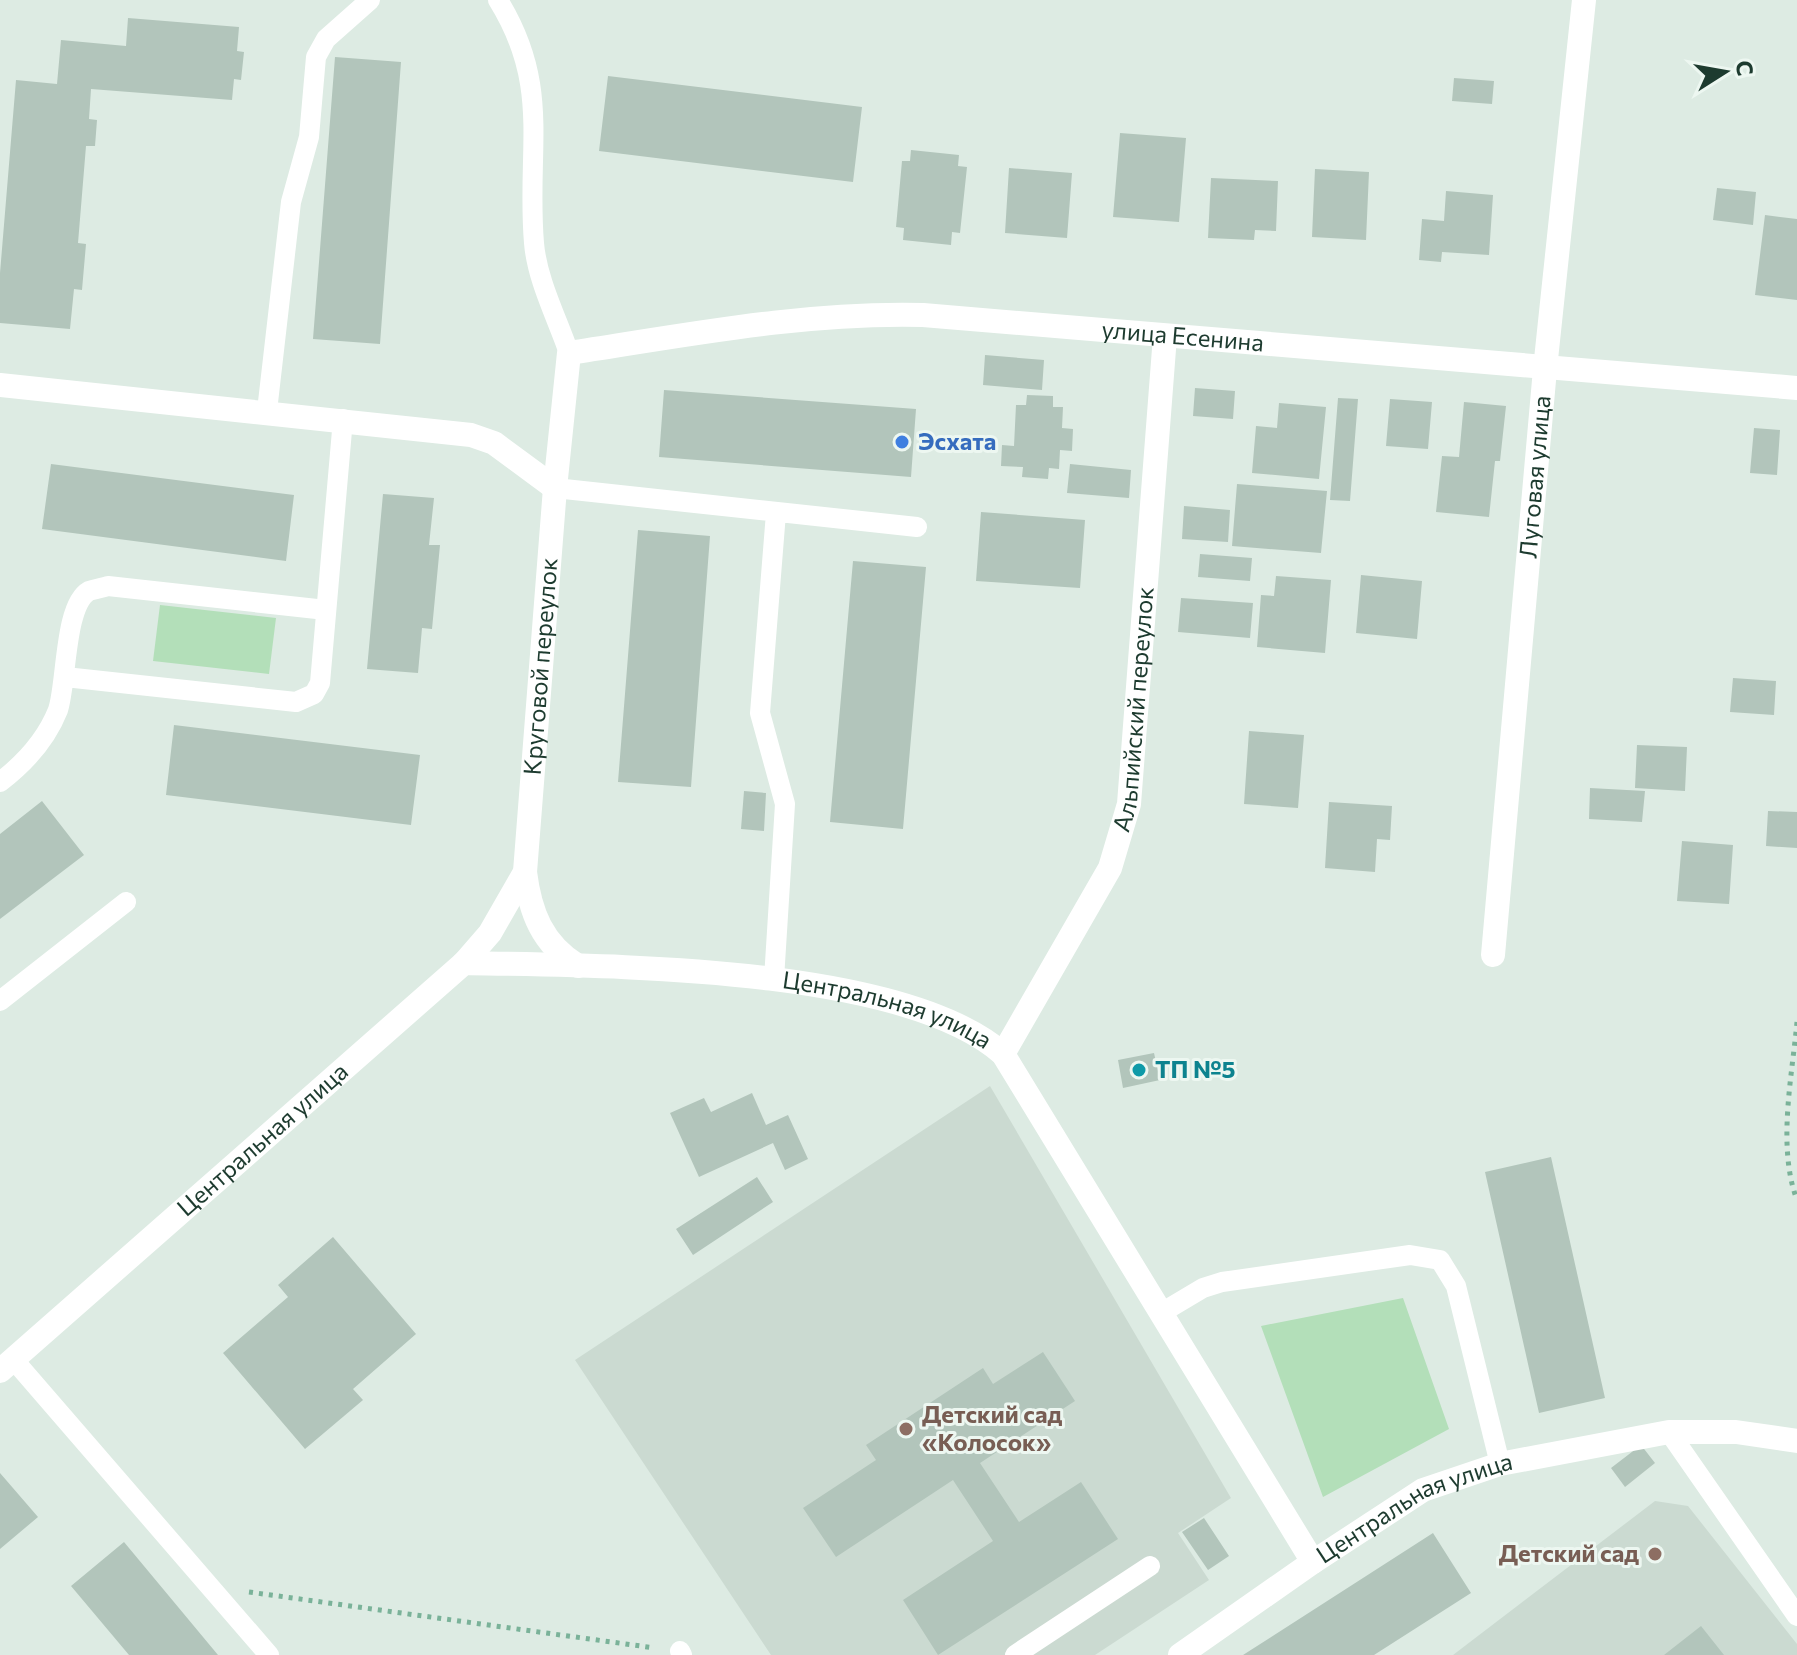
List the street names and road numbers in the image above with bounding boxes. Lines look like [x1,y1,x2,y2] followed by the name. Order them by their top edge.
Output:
[1101,314,1265,356] street label: улица Есенина
[1512,394,1556,559] street label: Луговая улица
[517,557,563,776] street label: Круговой переулок
[1106,585,1159,835] street label: Альпийский переулок
[781,964,998,1054] street label: Центральная улица
[171,1056,353,1222] street label: Центральная улица
[1310,1446,1515,1569] street label: Центральная улица

